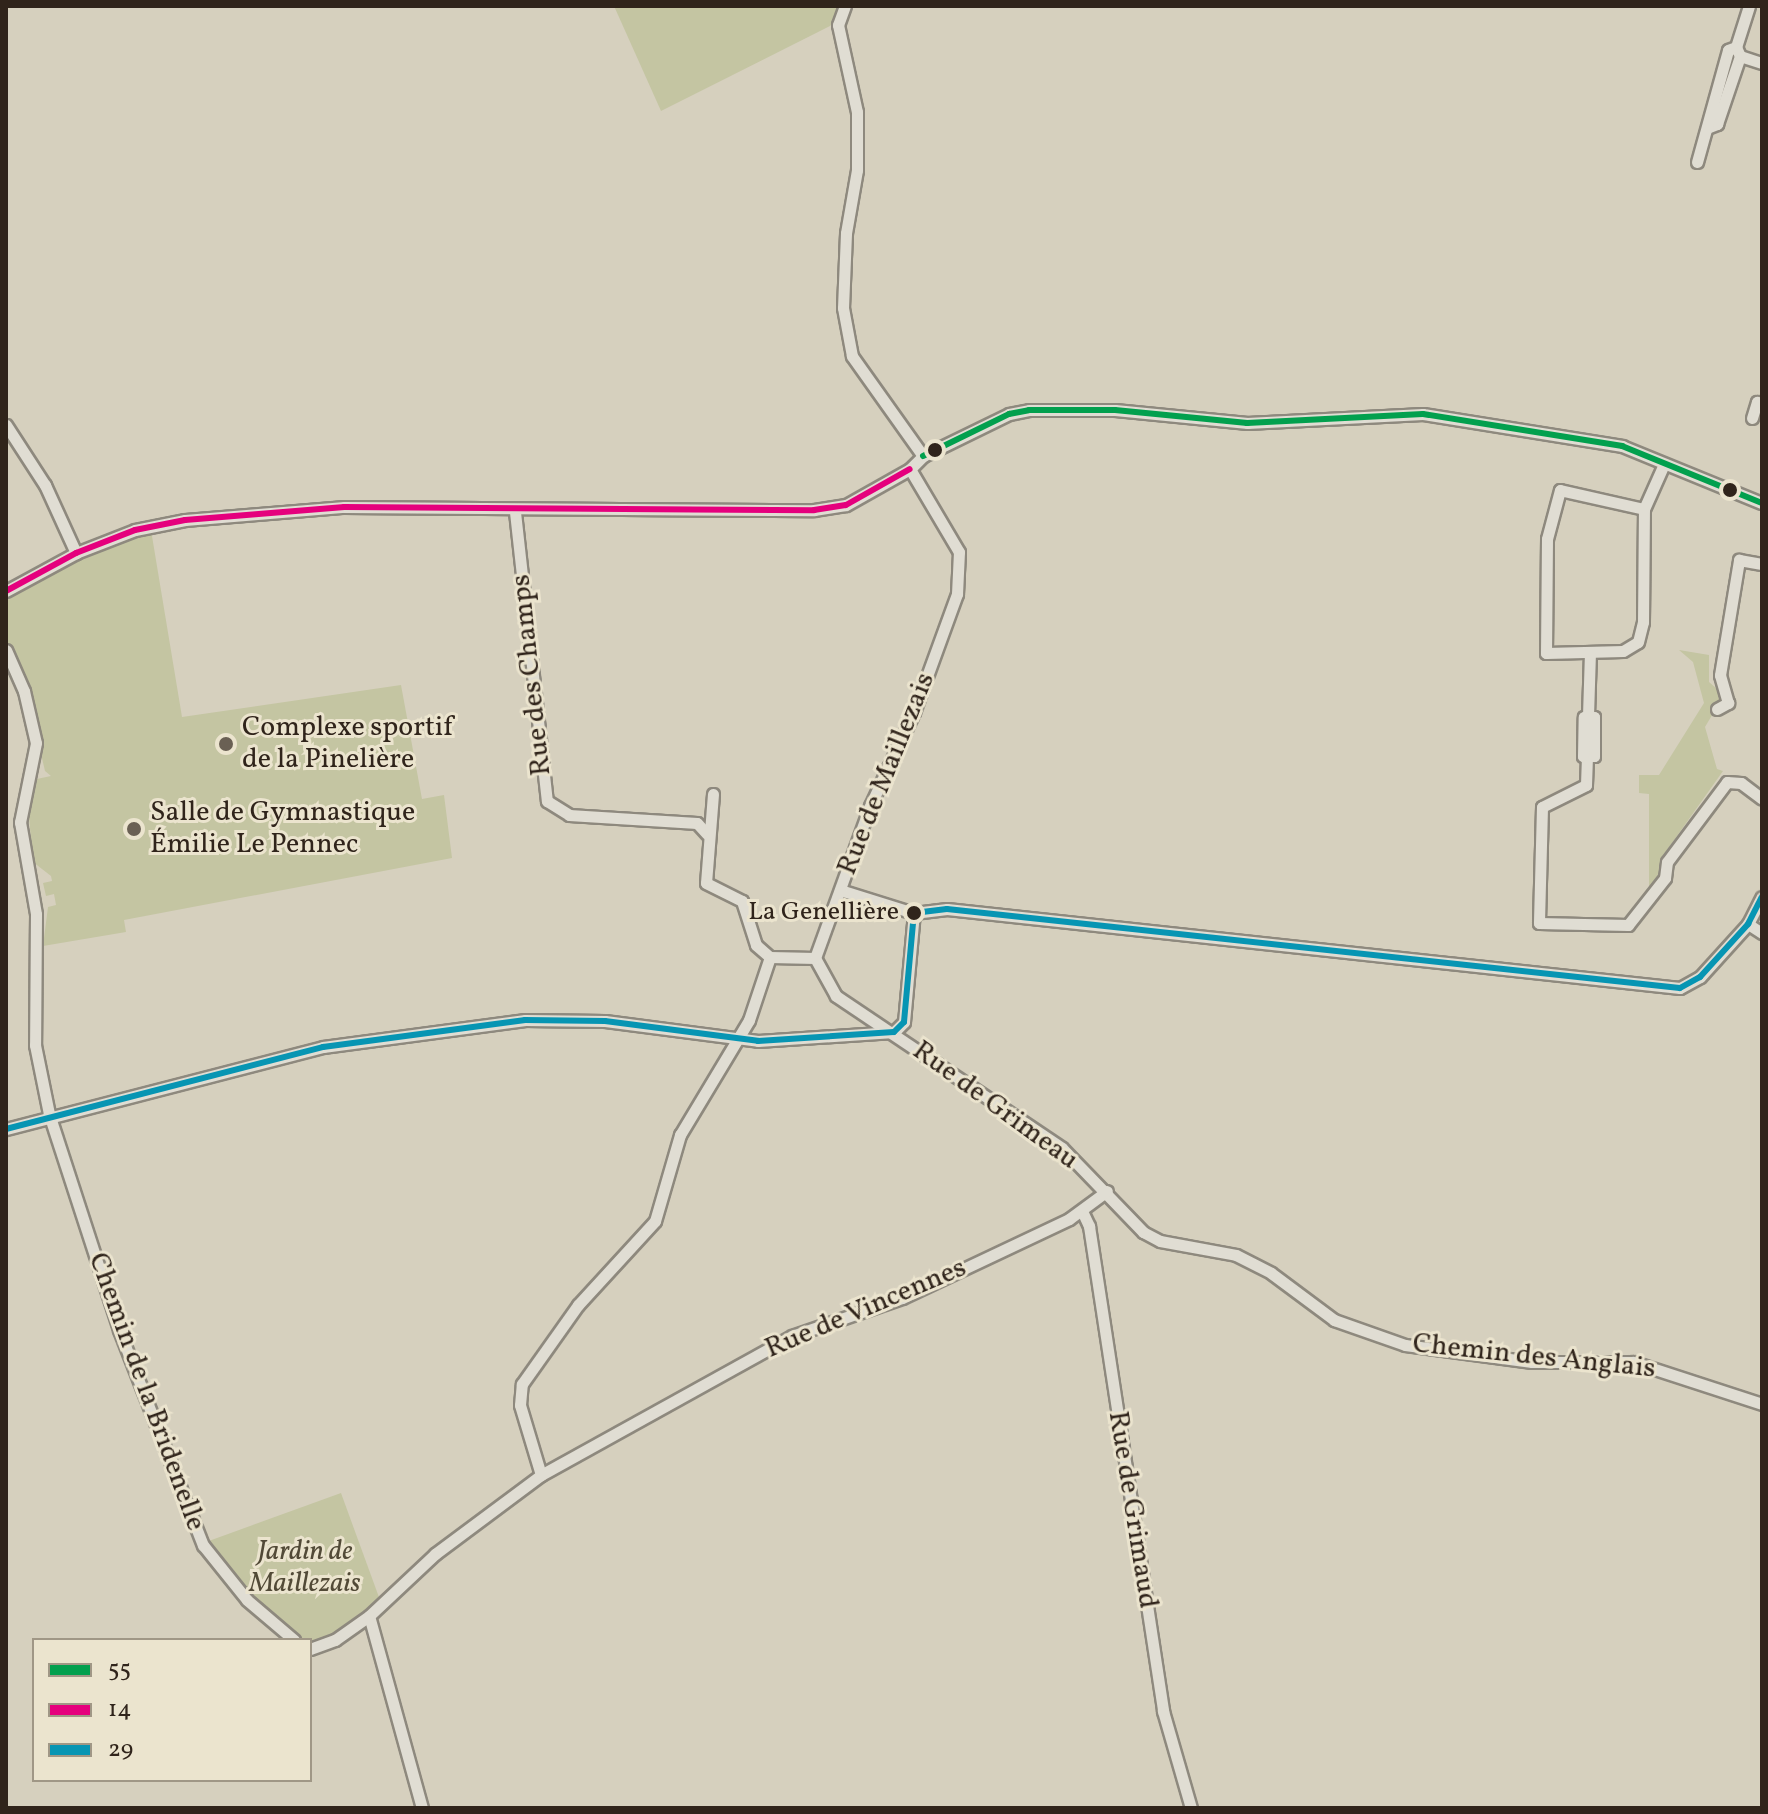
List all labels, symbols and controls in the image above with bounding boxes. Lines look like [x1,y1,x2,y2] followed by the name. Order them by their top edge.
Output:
[927,442,943,458] unlabelled marker
[1722,482,1738,498] unlabelled marker
[505,573,559,777] street label: Rue des Champs
[831,668,943,880] street label: Rue de Maillezais
[242,711,453,777] place label: Complexe sportif de la Pinelière
[217,735,235,753] marker: Complexe sportif de la Pinelière
[150,796,415,862] place label: Salle de Gymnastique Émilie Le Pennec
[125,820,143,838] marker: Salle de Gymnastique Émilie Le Pennec
[748,897,899,929] place label: La Genellière
[906,905,922,921] marker: La Genellière
[905,1035,1085,1177] street label: Rue de Grimeau
[80,1249,212,1535] street label: Chemin de la Bridenelle
[760,1251,972,1367] street label: Rue de Vincennes
[1411,1328,1657,1386] street label: Chemin des Anglais
[1100,1409,1164,1611] street label: Rue de Grimaud
[249,1535,361,1601] park label: Jardin de Maillezais
[32,1638,312,1782] legend
[108,1653,131,1687] text: 55
[108,1693,132,1727] text: 14
[108,1733,133,1767] text: 29

